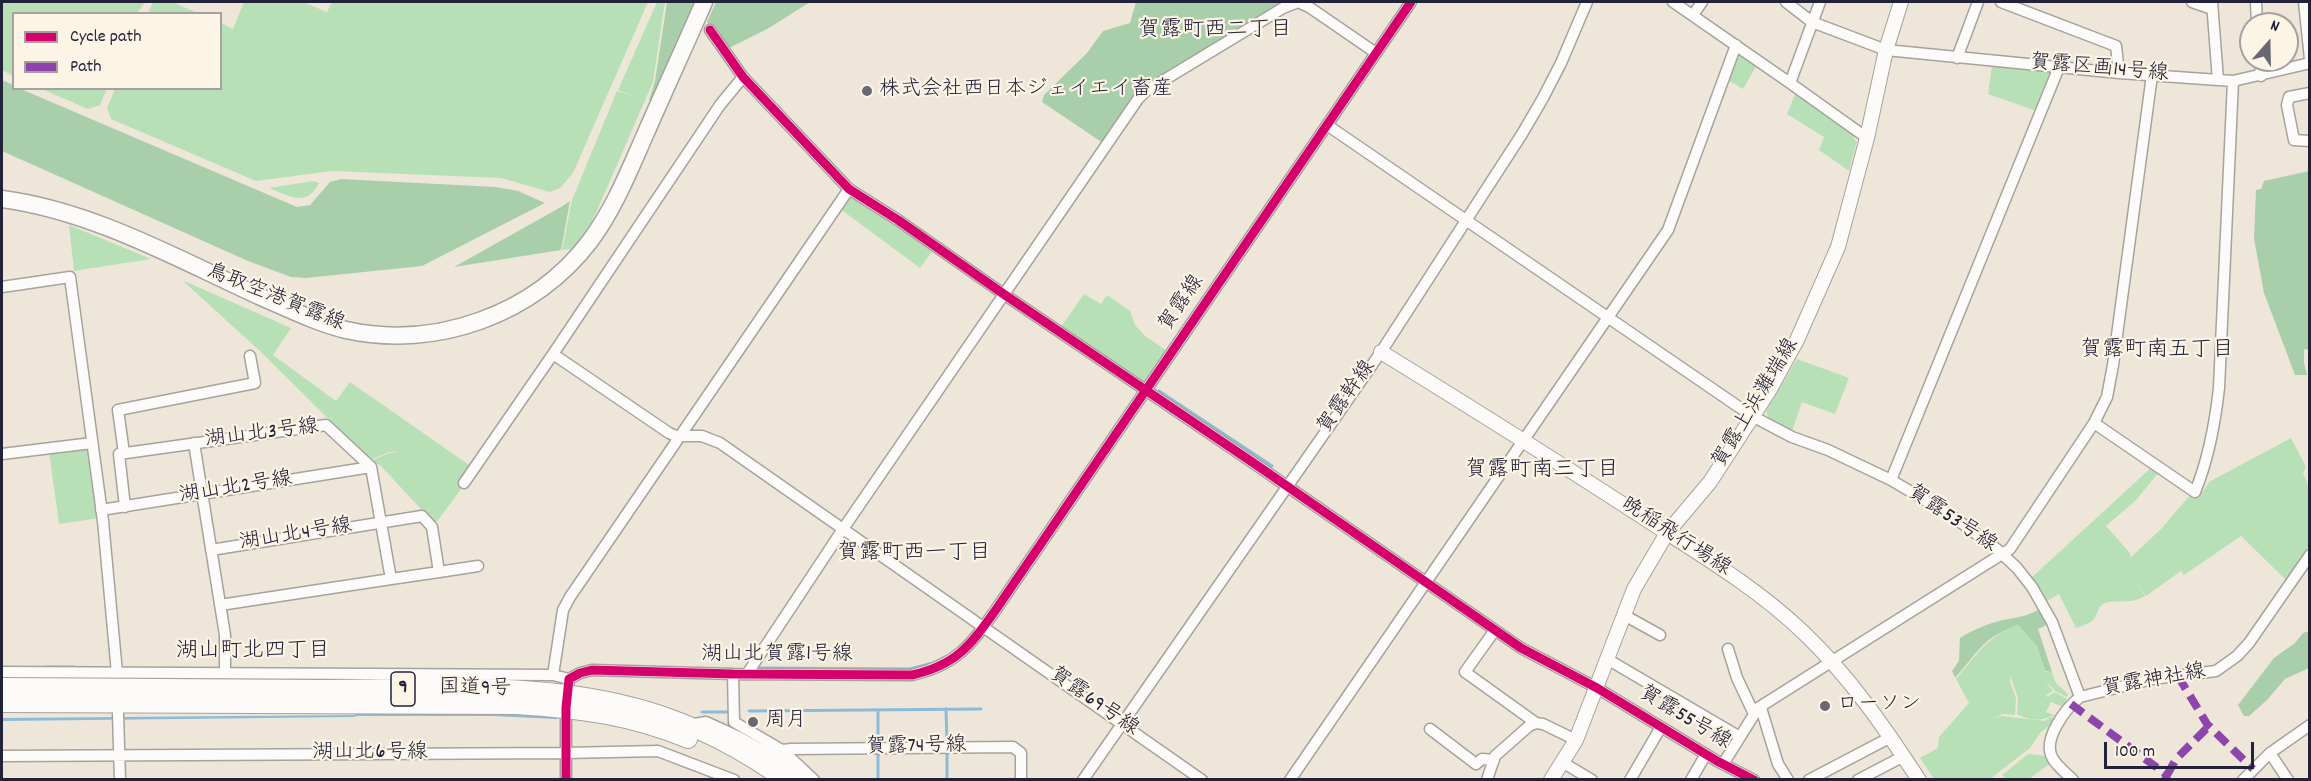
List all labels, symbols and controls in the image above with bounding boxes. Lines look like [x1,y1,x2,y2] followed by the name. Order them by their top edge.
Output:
[12,12,222,90] legend
[2239,12,2299,72] north arrow
[2267,14,2282,39] text: N
[1138,19,1292,45] district label: 賀露町西二丁目
[70,25,141,50] text: Cycle path
[2029,51,2169,89] street label: 賀露区画14号線
[70,55,102,80] text: Path
[879,78,1173,104] place label: 株式会社西日本ジェイエイ畜産
[860,84,874,98] marker: 株式会社西日本ジェイエイ畜産
[202,260,348,338] street label: 鳥取空港賀露線
[1155,271,1211,337] street label: 賀露線
[1708,335,1806,473] street label: 賀露上浜灘端線
[2080,339,2234,365] district label: 賀露町南五丁目
[1314,356,1382,440] street label: 賀露幹線
[204,416,320,454] street label: 湖山北3号線
[1465,459,1619,485] district label: 賀露町南三丁目
[178,468,294,510] street label: 湖山北2号線
[1901,481,2001,559] street label: 賀露53号線
[1615,493,1735,583] street label: 晩稲飛行場線
[238,515,354,557] street label: 湖山北4号線
[837,542,991,568] district label: 賀露町西一丁目
[176,640,330,666] district label: 湖山町北四丁目
[701,643,853,669] street label: 湖山北賀露1号線
[2100,660,2208,704] street label: 賀露神社線
[1043,663,1143,743] street label: 賀露69号線
[391,672,415,706] road number: 9
[438,677,512,703] street label: 国道9号
[1633,682,1735,756] street label: 賀露55号線
[1837,693,1921,719] place label: ローソン
[1818,699,1832,713] marker: ローソン
[765,709,807,735] place label: 周月
[746,715,760,729] marker: 周月
[2107,730,2257,768] scale bar
[865,735,967,761] street label: 賀露74号線
[2115,740,2155,765] text: 100 m
[312,741,428,767] street label: 湖山北6号線

